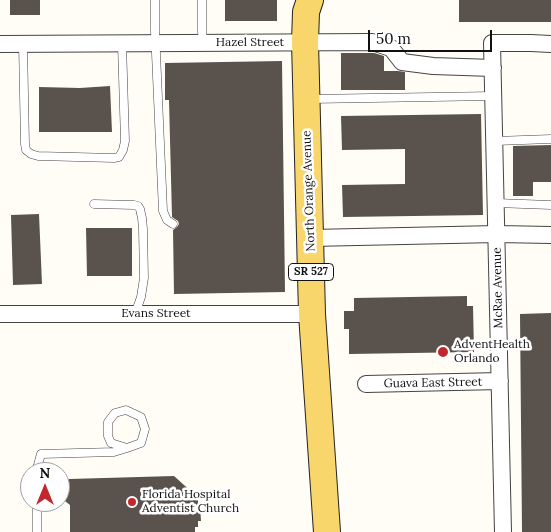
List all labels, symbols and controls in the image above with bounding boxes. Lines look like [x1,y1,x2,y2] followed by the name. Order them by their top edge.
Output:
[371,20,495,52] scale bar
[376,29,411,48] text: 50 m
[216,36,284,50] street label: Hazel Street
[300,130,318,252] street label: North Orange Avenue
[490,247,506,329] street label: McRae Avenue
[288,264,334,280] road number: SR 527
[121,307,191,321] street label: Evans Street
[454,338,530,366] place label: AdventHealth Orlando
[436,345,450,359] marker: AdventHealth Orlando
[384,375,482,391] street label: Guava East Street
[20,462,70,512] north arrow
[40,464,50,482] text: N
[142,488,239,516] place label: Florida Hospital Adventist Church
[126,496,138,508] marker: Florida Hospital Adventist Church

